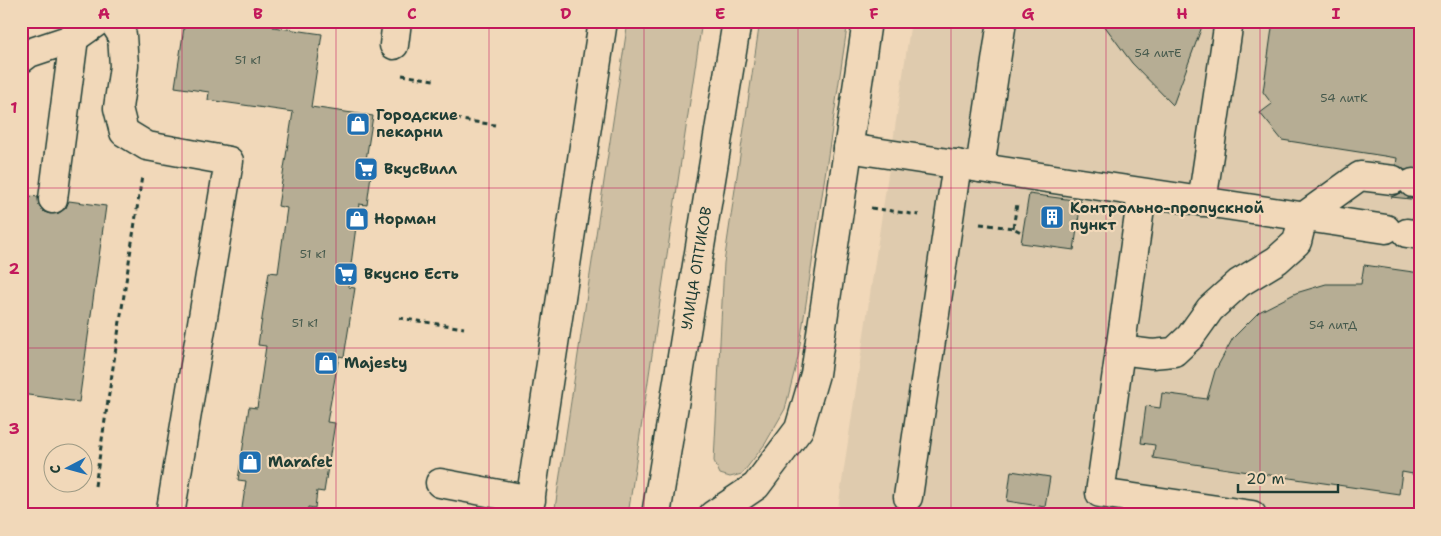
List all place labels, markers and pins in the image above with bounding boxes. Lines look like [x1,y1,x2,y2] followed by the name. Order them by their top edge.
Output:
[376,105,458,142] place label: Городские пекарни
[345,111,371,137] shop icon: Городские пекарни
[353,156,379,182] supermarket icon: ВкусВилл
[384,159,457,179] place label: ВкусВилл
[1070,198,1264,235] place label: Контрольно-пропускной пункт
[1039,204,1065,230] building icon: Контрольно-пропускной пункт
[344,206,370,232] shop icon: Норман
[374,209,436,229] place label: Норман
[333,261,359,287] supermarket icon: Вкусно Есть
[364,264,459,284] place label: Вкусно Есть
[313,350,339,376] shop icon: Majesty
[344,353,407,373] place label: Majesty
[237,449,263,475] shop icon: Marafet
[268,452,333,472] place label: Marafet

